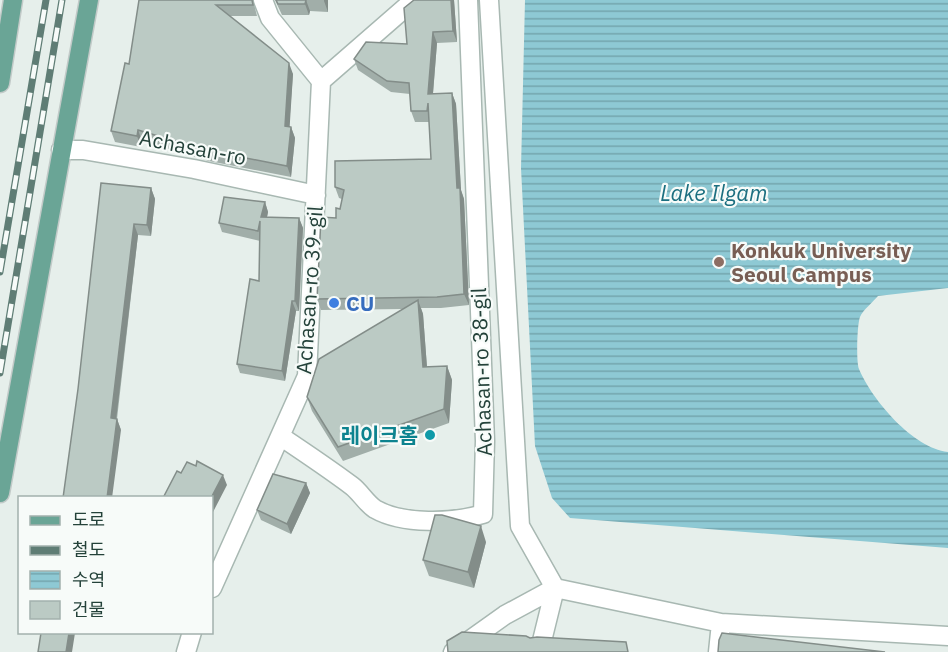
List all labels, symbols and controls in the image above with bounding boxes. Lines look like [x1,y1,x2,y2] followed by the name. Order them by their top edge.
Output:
[137,123,249,171] street label: Achasan-ro
[660,178,768,207] water label: Lake Ilgam
[289,205,329,375] street label: Achasan-ro 39-gil
[731,236,912,288] place label: Konkuk University Seoul Campus
[712,255,726,269] marker: Konkuk University Seoul Campus
[464,287,498,457] street label: Achasan-ro 38-gil
[346,289,374,317] place label: CU
[327,296,341,310] marker: CU
[341,421,418,449] place label: 레이크홈
[423,428,437,442] marker: 레이크홈
[18,496,213,634] legend
[72,508,105,531] text: 도로
[72,538,105,561] text: 철도
[72,568,105,591] text: 수역
[72,598,105,621] text: 건물

